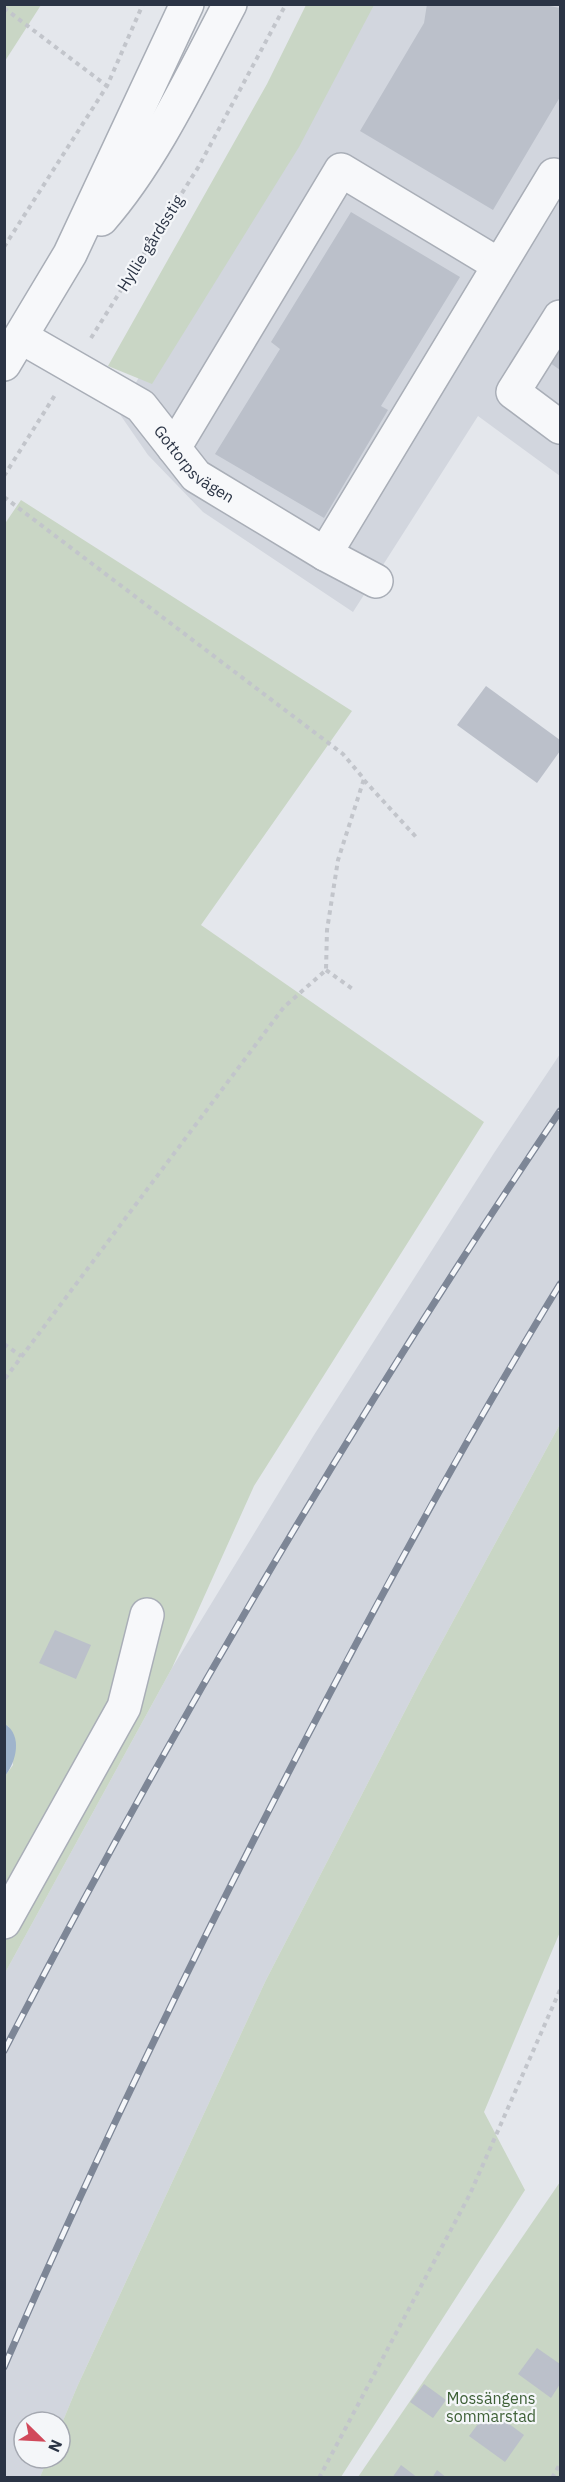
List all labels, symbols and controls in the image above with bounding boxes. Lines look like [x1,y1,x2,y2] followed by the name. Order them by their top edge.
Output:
[112,191,188,295] street label: Hyllie gårdsstig
[150,421,238,507] street label: Gottorpsvägen
[446,2388,536,2426] park label: Mossängens sommarstad
[12,2410,72,2470] north arrow
[44,2437,67,2455] text: N

